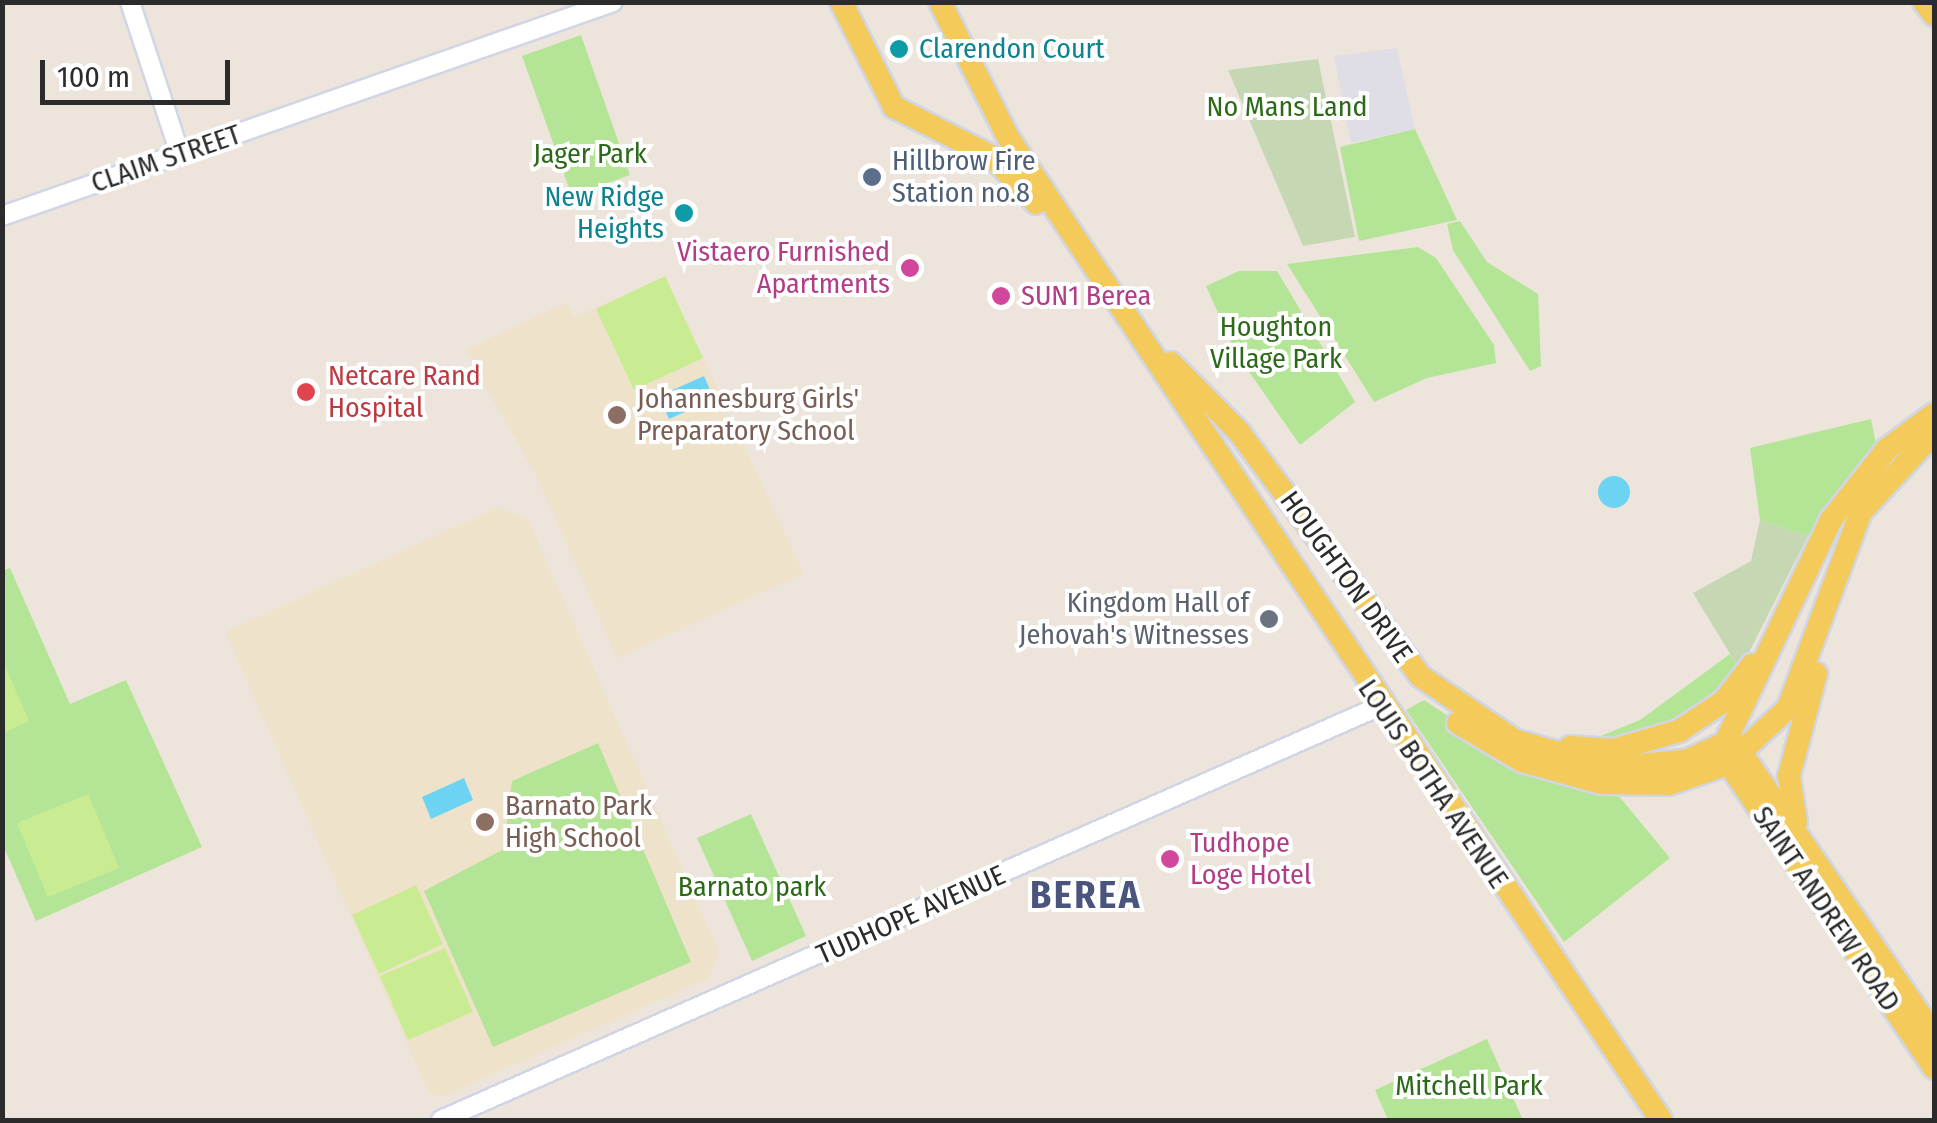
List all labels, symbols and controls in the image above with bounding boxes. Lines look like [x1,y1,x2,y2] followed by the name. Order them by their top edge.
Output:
[919,32,1105,66] place label: Clarendon Court
[888,38,910,60] marker: Clarendon Court
[45,40,235,102] scale bar
[57,59,130,95] text: 100 m
[1207,90,1367,124] park label: No Mans Land
[87,118,245,200] street label: CLAIM STREET
[533,137,647,171] park label: Jager Park
[892,144,1036,210] place label: Hillbrow Fire Station no.8
[861,166,883,188] marker: Hillbrow Fire Station no.8
[544,180,664,246] place label: New Ridge Heights
[673,202,695,224] marker: New Ridge Heights
[677,235,890,301] place label: Vistaero Furnished Apartments
[899,257,921,279] marker: Vistaero Furnished Apartments
[1021,279,1151,313] place label: SUN1 Berea
[990,285,1012,307] marker: SUN1 Berea
[1210,310,1342,376] park label: Houghton Village Park
[328,359,481,425] place label: Netcare Rand Hospital
[293,379,319,405] marker: Netcare Rand Hospital
[637,382,859,448] place label: Johannesburg Girls' Preparatory School
[606,404,628,426] marker: Johannesburg Girls' Preparatory School
[1273,485,1419,669] street label: HOUGHTON DRIVE
[1019,586,1249,652] place label: Kingdom Hall of Jehovah's Witnesses
[1258,608,1280,630] marker: Kingdom Hall of Jehovah's Witnesses
[1351,673,1515,895] street label: LOUIS BOTHA AVENUE
[505,789,652,855] place label: Barnato Park High School
[1745,800,1907,1018] street label: SAINT ANDREW ROAD
[474,811,496,833] marker: Barnato Park High School
[1190,826,1311,892] place label: Tudhope Loge Hotel
[1159,848,1181,870] marker: Tudhope Loge Hotel
[811,858,1011,972] street label: TUDHOPE AVENUE
[678,870,826,904] park label: Barnato park
[1030,873,1142,919] district label: BEREA
[1395,1069,1543,1103] park label: Mitchell Park

